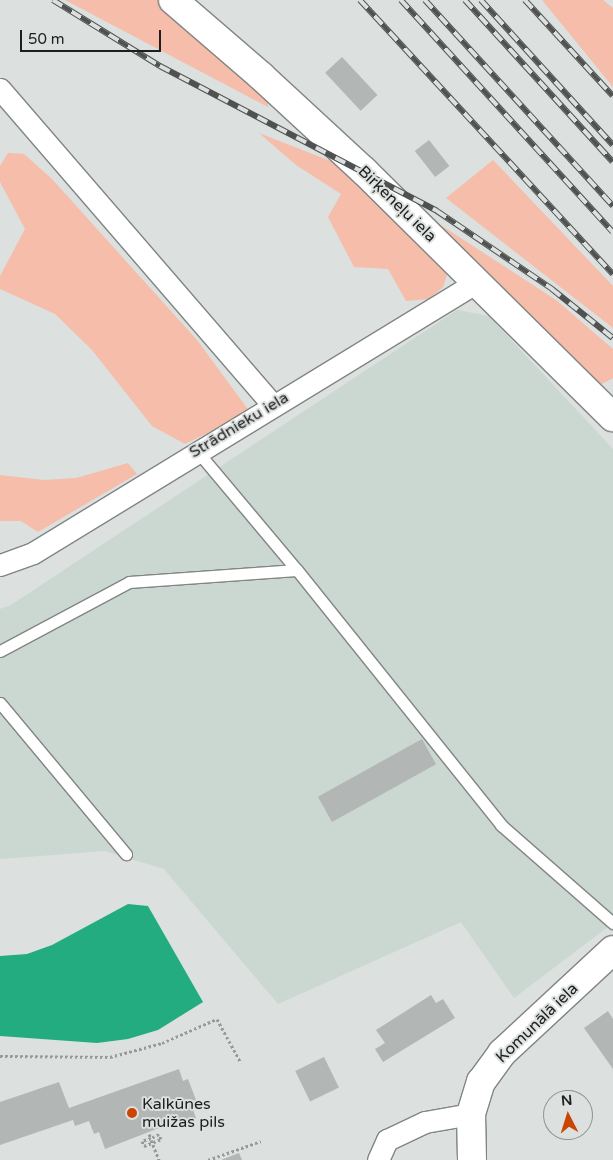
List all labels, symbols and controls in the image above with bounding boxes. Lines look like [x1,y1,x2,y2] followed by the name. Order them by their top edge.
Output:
[22,20,164,52] scale bar
[28,30,65,48] text: 50 m
[354,162,440,246] street label: Birķeneļu iela
[186,388,292,462] street label: Strādnieku iela
[492,979,582,1067] street label: Komunālā iela
[543,1090,593,1140] north arrow
[560,1092,573,1110] text: N
[142,1094,225,1132] place label: Kalkūnes muižas pils
[126,1107,138,1119] marker: Kalkūnes muižas pils

